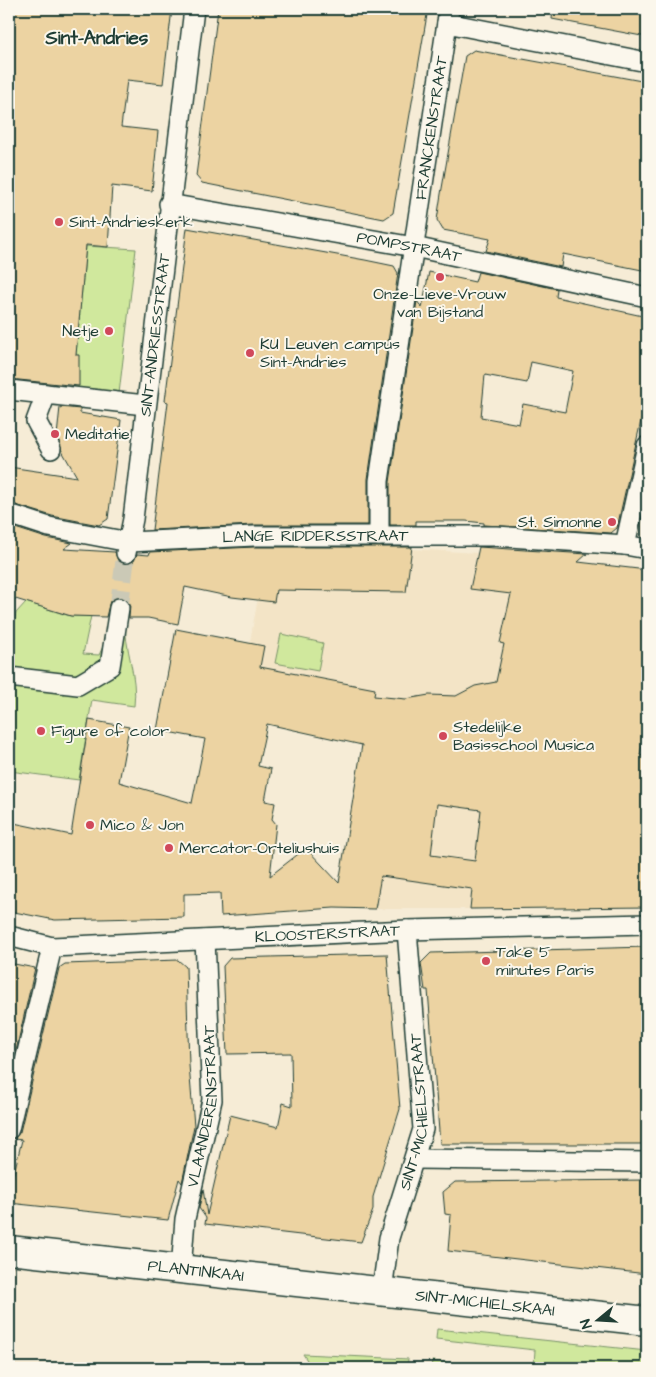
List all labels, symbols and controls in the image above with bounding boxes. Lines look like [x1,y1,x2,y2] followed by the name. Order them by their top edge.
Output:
[45,25,149,52] district label: Sint-Andries
[410,54,453,201] street label: FRANCKENSTRAAT
[69,211,193,233] place label: Sint-Andrieskerk
[53,216,65,228] marker: Sint-Andrieskerk
[355,226,464,268] street label: POMPSTRAAT
[134,252,176,418] street label: SINT-ANDRIESSTRAAT
[434,271,446,283] marker: Onze-Lieve-Vrouw van Bijstand
[373,283,507,323] place label: Onze-Lieve-Vrouw van Bijstand
[62,320,99,342] place label: Netje
[103,325,115,337] marker: Netje
[260,333,400,373] place label: KU Leuven campus Sint-Andries
[244,347,256,359] marker: KU Leuven campus Sint-Andries
[65,423,130,445] place label: Meditatie
[49,428,61,440] marker: Meditatie
[518,511,602,533] place label: St. Simonne
[606,516,618,528] marker: St. Simonne
[222,525,409,549] street label: LANGE RIDDERSSTRAAT
[453,716,594,756] place label: Stedelijke Basisschool Musica
[51,720,169,743] place label: Figure of color
[35,725,47,737] marker: Figure of color
[437,730,449,742] marker: Stedelijke Basisschool Musica
[100,814,184,836] place label: Mico & Jon
[84,819,96,831] marker: Mico & Jon
[179,837,340,859] place label: Mercator-Orteliushuis
[163,842,175,854] marker: Mercator-Orteliushuis
[254,919,401,948] street label: KLOOSTERSTRAAT
[496,941,594,981] place label: Take 5 minutes Paris
[480,955,492,967] marker: Take 5 minutes Paris
[181,1024,223,1190] street label: VLAANDERENSTRAAT
[394,1032,434,1193] street label: SINT-MICHIELSTRAAT
[147,1255,245,1287] street label: PLANTINKAAI
[414,1284,556,1322] street label: SINT-MICHIELSKAAI
[574,1294,624,1344] north arrow
[576,1316,597,1331] text: N

